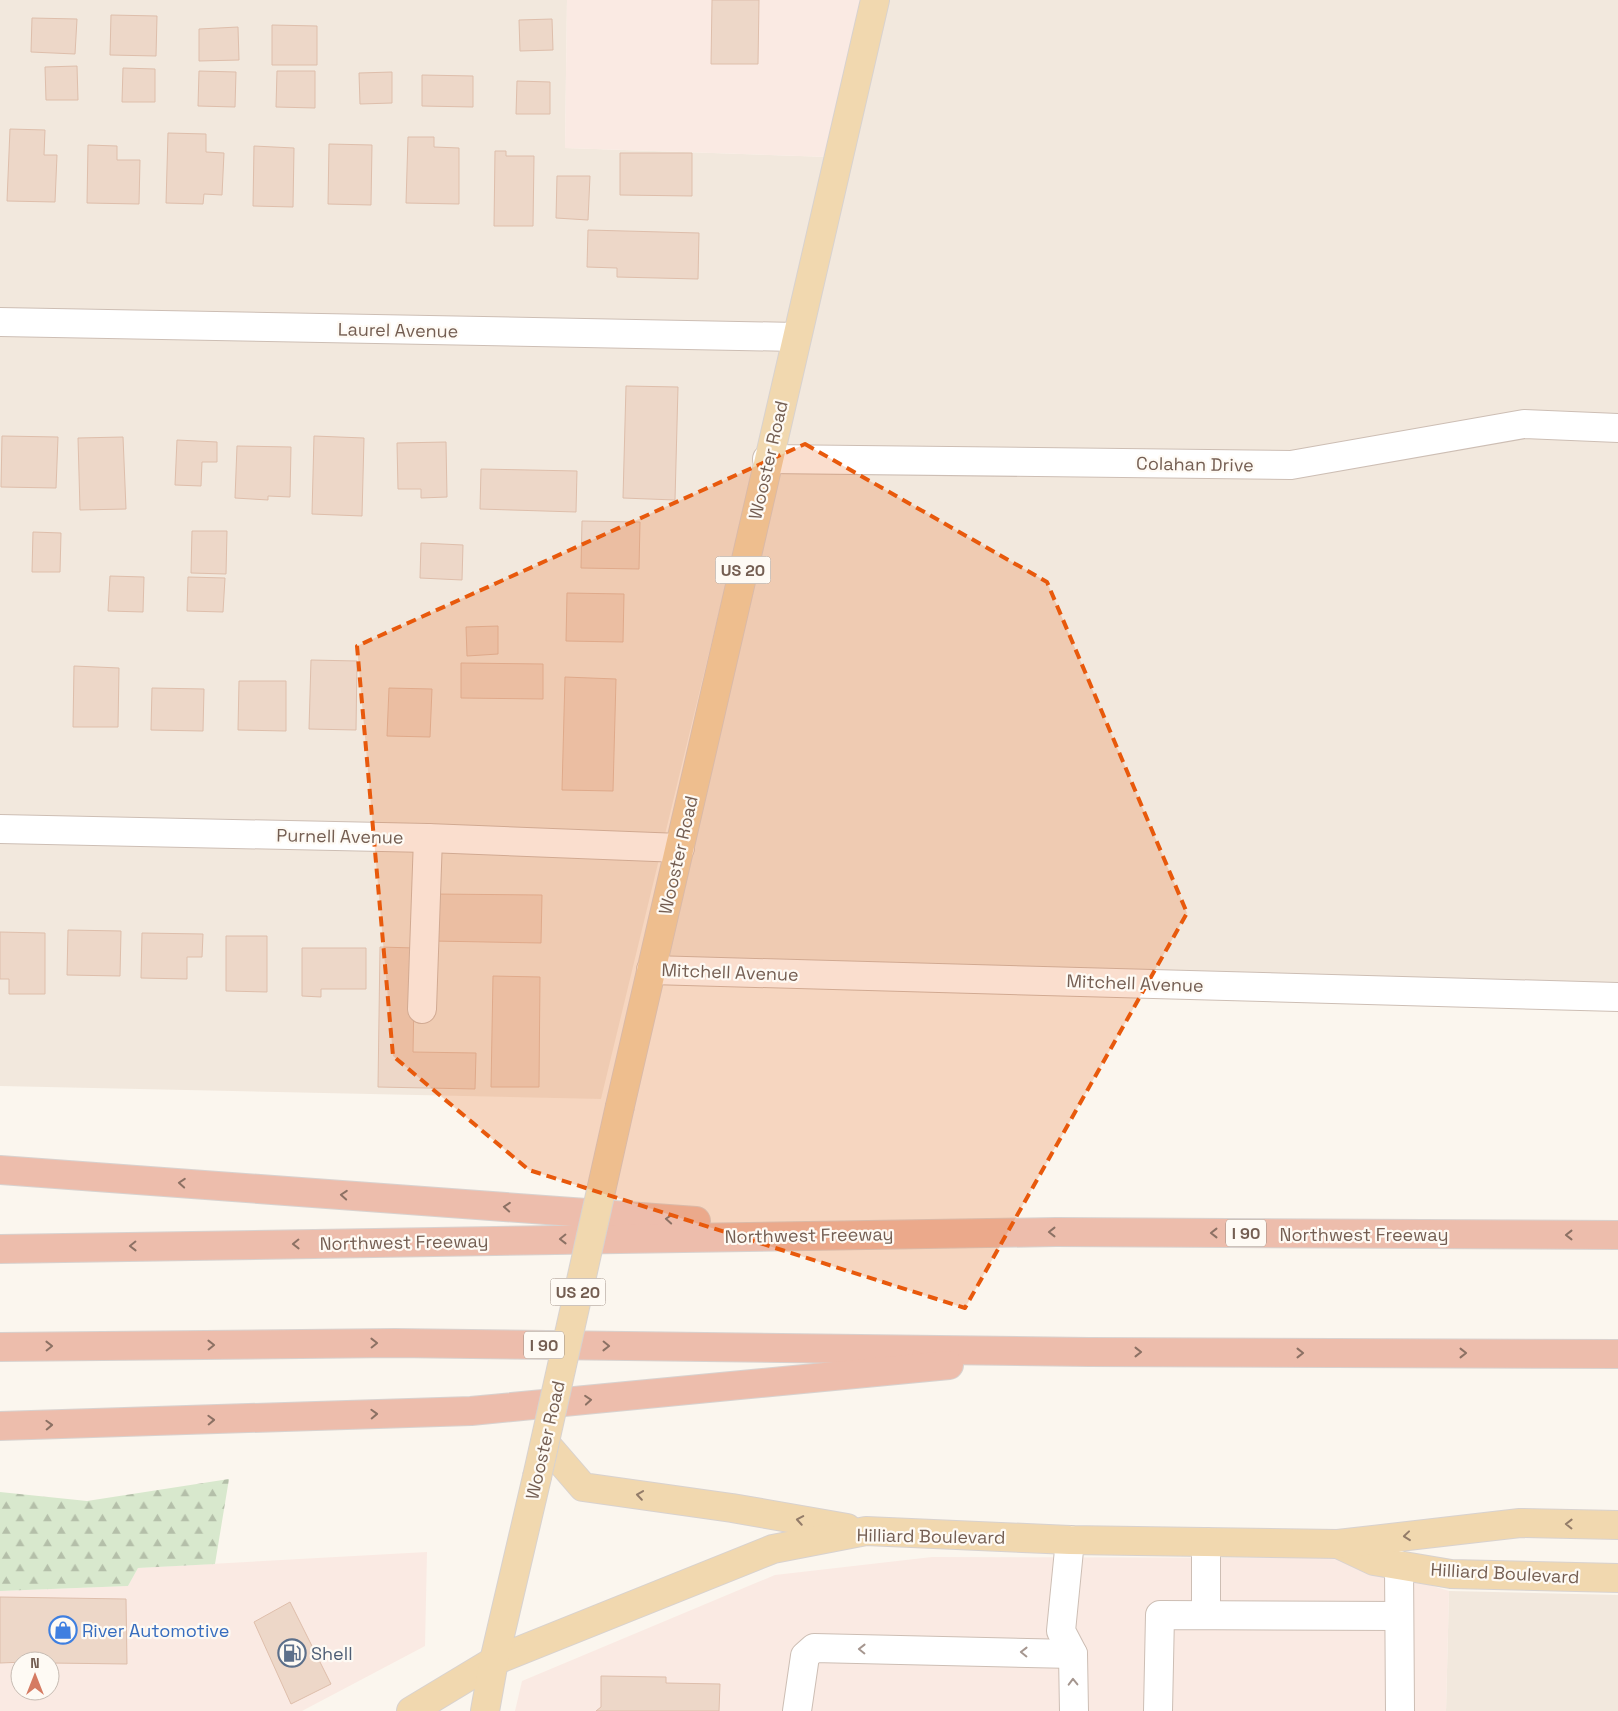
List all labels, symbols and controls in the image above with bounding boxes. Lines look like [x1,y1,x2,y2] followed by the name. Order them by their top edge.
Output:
[338,317,458,343] street label: Laurel Avenue
[743,398,793,522] street label: Wooster Road
[1136,451,1254,477] street label: Colahan Drive
[716,556,770,584] road number: US 20
[653,793,703,917] street label: Wooster Road
[276,823,404,849] street label: Purnell Avenue
[661,958,799,986] street label: Mitchell Avenue
[1066,969,1204,997] street label: Mitchell Avenue
[178,1178,186,1189] one-way arrow
[340,1190,348,1201] one-way arrow
[502,1202,510,1213] one-way arrow
[664,1214,672,1225] one-way arrow
[1226,1220,1266,1246] road number: I 90
[724,1222,894,1248] street label: Northwest Freeway
[1280,1223,1448,1246] street label: Northwest Freeway
[1048,1227,1056,1238] one-way arrow
[1210,1228,1218,1238] one-way arrow
[319,1229,489,1255] street label: Northwest Freeway
[1565,1230,1573,1240] one-way arrow
[559,1234,566,1244] one-way arrow
[291,1239,299,1249] one-way arrow
[129,1241,136,1251] one-way arrow
[550,1278,606,1305] road number: US 20
[524,1332,564,1358] road number: I 90
[370,1338,378,1348] one-way arrow
[208,1340,215,1350] one-way arrow
[45,1341,53,1351] one-way arrow
[602,1341,610,1351] one-way arrow
[1134,1347,1142,1357] one-way arrow
[1296,1348,1304,1358] one-way arrow
[1459,1348,1467,1358] one-way arrow
[520,1378,570,1502] street label: Wooster Road
[584,1395,592,1406] one-way arrow
[370,1409,378,1420] one-way arrow
[207,1414,215,1425] one-way arrow
[45,1420,53,1430] one-way arrow
[636,1490,644,1501] one-way arrow
[796,1516,805,1526] one-way arrow
[1565,1519,1573,1530] one-way arrow
[856,1523,1006,1549] street label: Hilliard Boulevard
[1403,1530,1411,1541] one-way arrow
[1430,1558,1580,1588] street label: Hilliard Boulevard
[48,1615,78,1645] shop icon: River Automotive
[82,1619,229,1642] place label: River Automotive
[277,1638,307,1668] fuel station icon: Shell
[311,1642,353,1665] place label: Shell
[857,1644,865,1654] one-way arrow
[1020,1647,1028,1658] one-way arrow
[10,1651,60,1701] north arrow
[30,1654,40,1672] text: N
[1068,1678,1078,1686] one-way arrow

